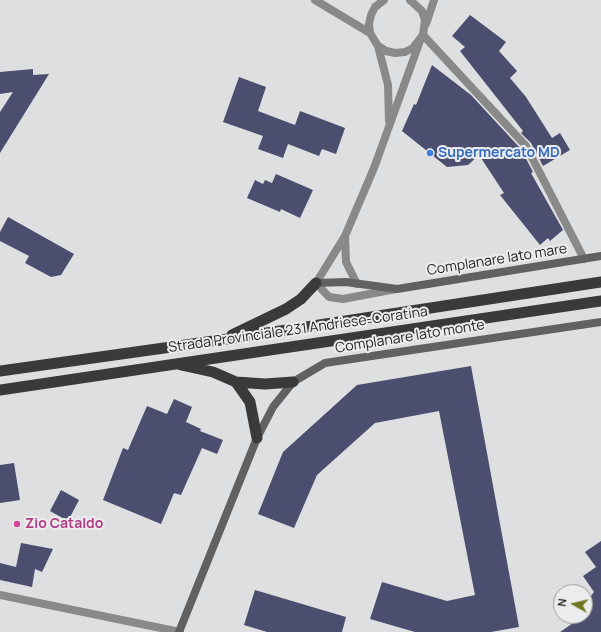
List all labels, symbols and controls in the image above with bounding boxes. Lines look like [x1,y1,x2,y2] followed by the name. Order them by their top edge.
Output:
[438,145,560,161] place label: Supermercato MD
[425,148,435,158] marker: Supermercato MD
[426,241,568,279] street label: Complanare lato mare
[167,303,429,357] street label: Strada Provinciale 231 Andriese-Coratina
[334,317,486,357] street label: Complanare lato monte
[25,516,103,532] place label: Zio Cataldo
[12,519,22,529] marker: Zio Cataldo
[553,584,593,624] north arrow
[554,597,570,607] text: N

